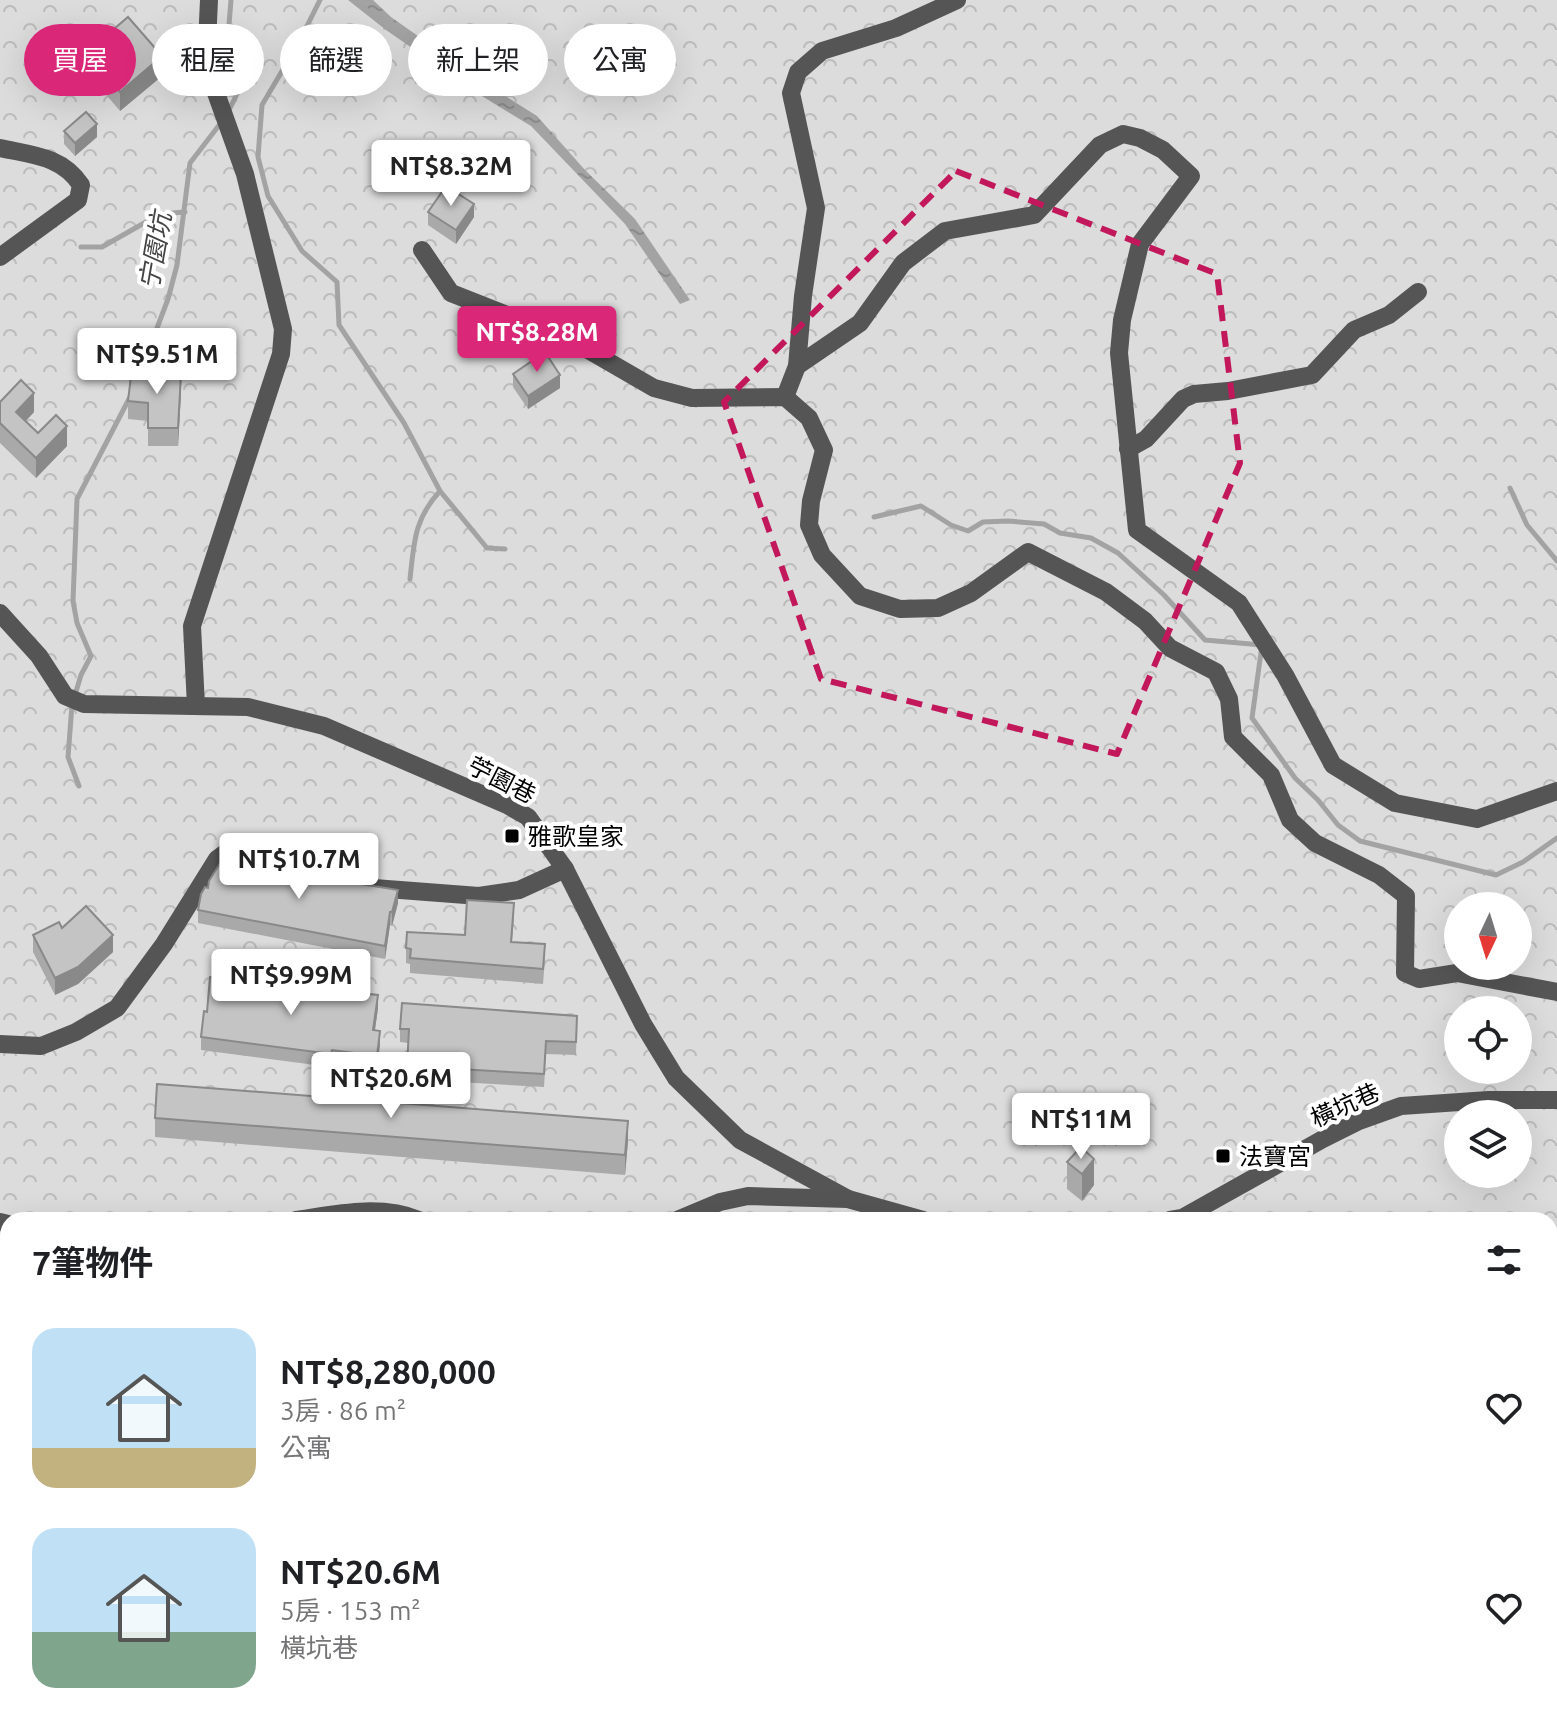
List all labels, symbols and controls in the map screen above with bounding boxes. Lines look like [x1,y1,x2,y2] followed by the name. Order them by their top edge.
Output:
[24,24,136,96] chip: 買屋
[152,24,264,96] chip: 租屋
[280,24,392,96] chip: 篩選
[408,24,548,96] chip: 新上架
[564,24,676,96] chip: 公寓
[368,140,534,208] pin: NT$8.32M
[389,151,513,180] text: NT$8.32M
[134,206,177,292] water label: 宁園坑
[454,306,620,374] pin: NT$8.28M
[475,317,599,346] text: NT$8.28M
[74,328,240,396] pin: NT$9.51M
[95,339,219,368] text: NT$9.51M
[464,752,540,808] street label: 苧園巷
[528,823,624,850] place label: 雅歌皇家
[503,827,521,845] marker: 雅歌皇家
[216,833,382,901] pin: NT$10.7M
[237,844,361,873] text: NT$10.7M
[1444,892,1532,980] north arrow
[1444,892,1532,1188] map controls
[208,949,374,1017] pin: NT$9.99M
[229,960,353,989] text: NT$9.99M
[1444,996,1532,1084] button: locate
[308,1052,474,1120] pin: NT$20.6M
[329,1063,453,1092] text: NT$20.6M
[1307,1078,1383,1132] street label: 橫坑巷
[1016,1093,1146,1161] pin: NT$11M
[1444,1100,1532,1188] button: layers
[1030,1104,1132,1133] text: NT$11M
[1239,1143,1311,1170] place label: 法寶宮
[1214,1147,1232,1165] marker: 法寶宮
[1482,1238,1526,1282] icon: filters
[32,1243,153,1281] text: 7筆物件
[280,1352,496,1390] text: NT$8,280,000
[96,1360,192,1456] icon: home
[1482,1386,1526,1430] icon: heart
[280,1396,406,1425] text: 3房 · 86 m²
[280,1433,332,1462] text: 公寓
[280,1552,441,1590] text: NT$20.6M
[96,1560,192,1656] icon: home
[1482,1586,1526,1630] icon: heart
[280,1596,421,1625] text: 5房 · 153 m²
[280,1633,358,1662] text: 橫坑巷

